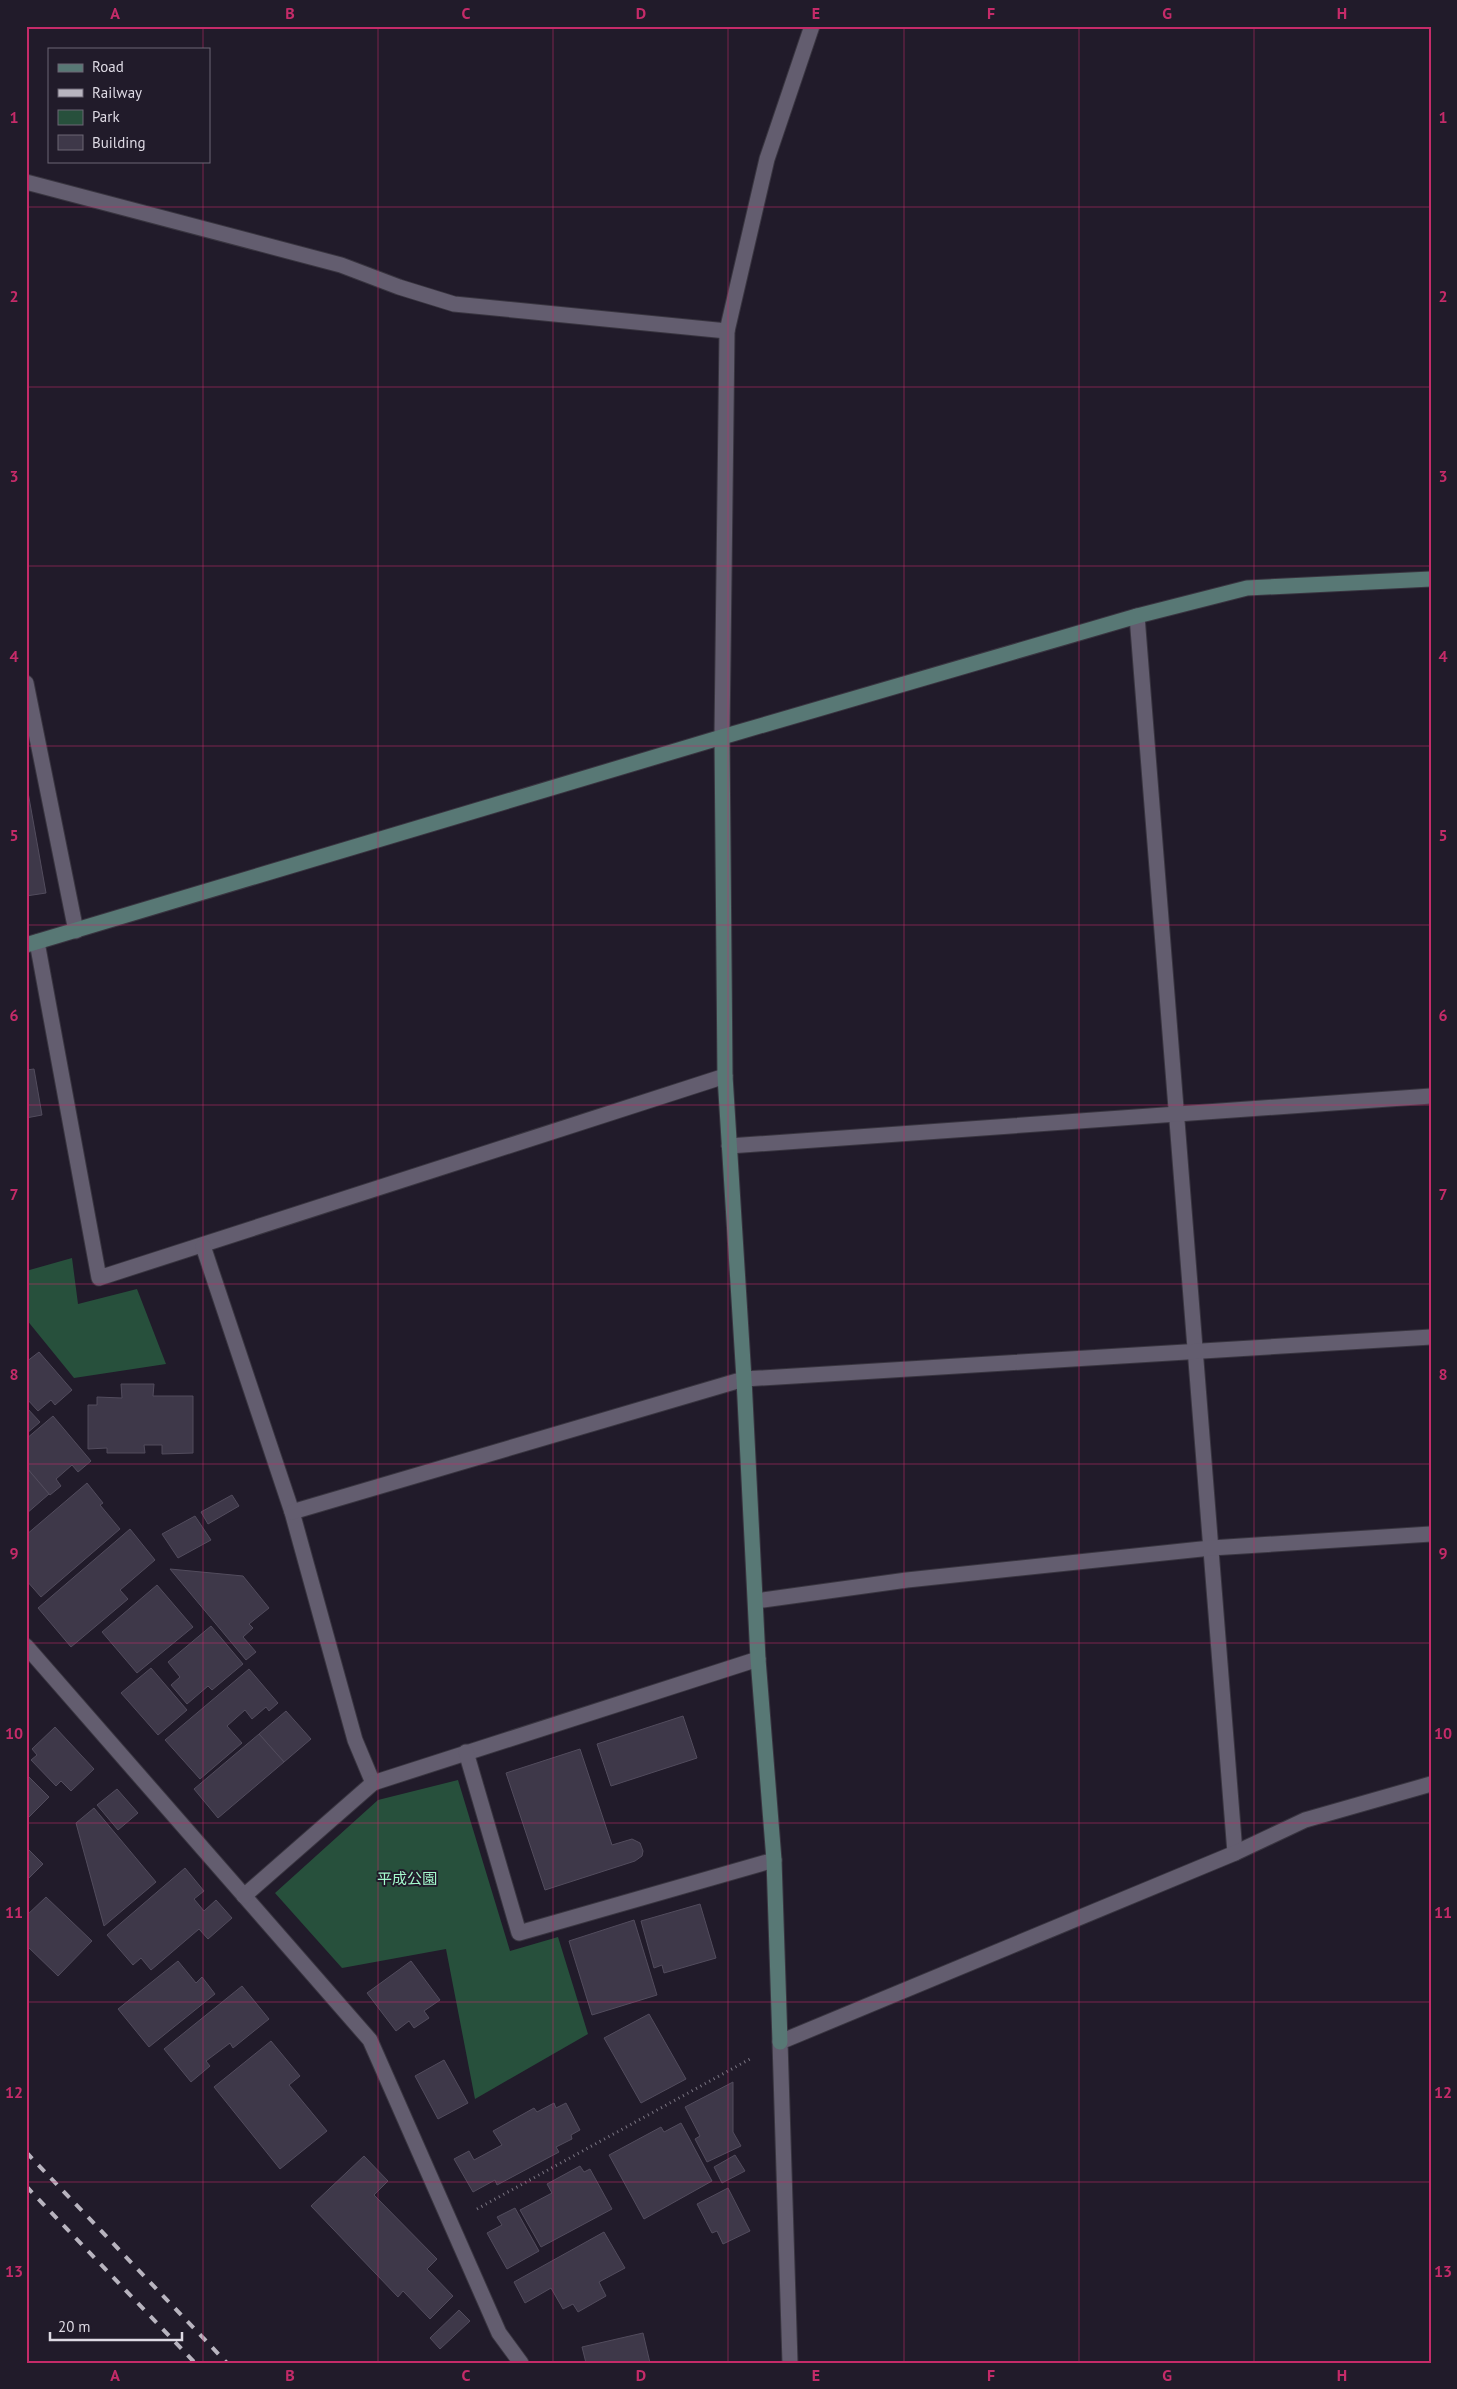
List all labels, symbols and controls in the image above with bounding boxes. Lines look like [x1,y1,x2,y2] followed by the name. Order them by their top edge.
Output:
[110,3,120,23] text: A
[285,3,295,23] text: B
[462,3,471,23] text: C
[636,3,646,23] text: D
[812,3,820,23] text: E
[987,3,995,23] text: F
[1162,3,1172,23] text: G
[1337,3,1347,23] text: H
[48,48,210,162] legend
[92,57,124,76] text: Road
[92,83,142,102] text: Railway
[9,107,19,127] text: 1
[92,107,120,126] text: Park
[1438,107,1448,127] text: 1
[92,133,146,152] text: Building
[9,286,19,306] text: 2
[1438,286,1448,306] text: 2
[9,466,19,486] text: 3
[1438,466,1448,486] text: 3
[9,646,19,666] text: 4
[1438,646,1448,666] text: 4
[9,825,19,845] text: 5
[1438,825,1448,845] text: 5
[9,1005,19,1025] text: 6
[1438,1005,1448,1025] text: 6
[9,1184,19,1204] text: 7
[1438,1184,1448,1204] text: 7
[9,1364,19,1384] text: 8
[1438,1364,1448,1384] text: 8
[9,1543,19,1563] text: 9
[1438,1543,1448,1563] text: 9
[5,1723,23,1743] text: 10
[1434,1723,1452,1743] text: 10
[377,1869,437,1888] park label: 平成公園
[5,1902,23,1922] text: 11
[1434,1902,1452,1922] text: 11
[5,2082,23,2102] text: 12
[1434,2082,1452,2102] text: 12
[5,2261,23,2281] text: 13
[1434,2261,1452,2281] text: 13
[50,2309,182,2341] scale bar
[58,2317,91,2336] text: 20 m
[110,2365,120,2385] text: A
[285,2365,295,2385] text: B
[462,2365,471,2385] text: C
[636,2365,646,2385] text: D
[812,2365,820,2385] text: E
[987,2365,995,2385] text: F
[1162,2365,1172,2385] text: G
[1337,2365,1347,2385] text: H

